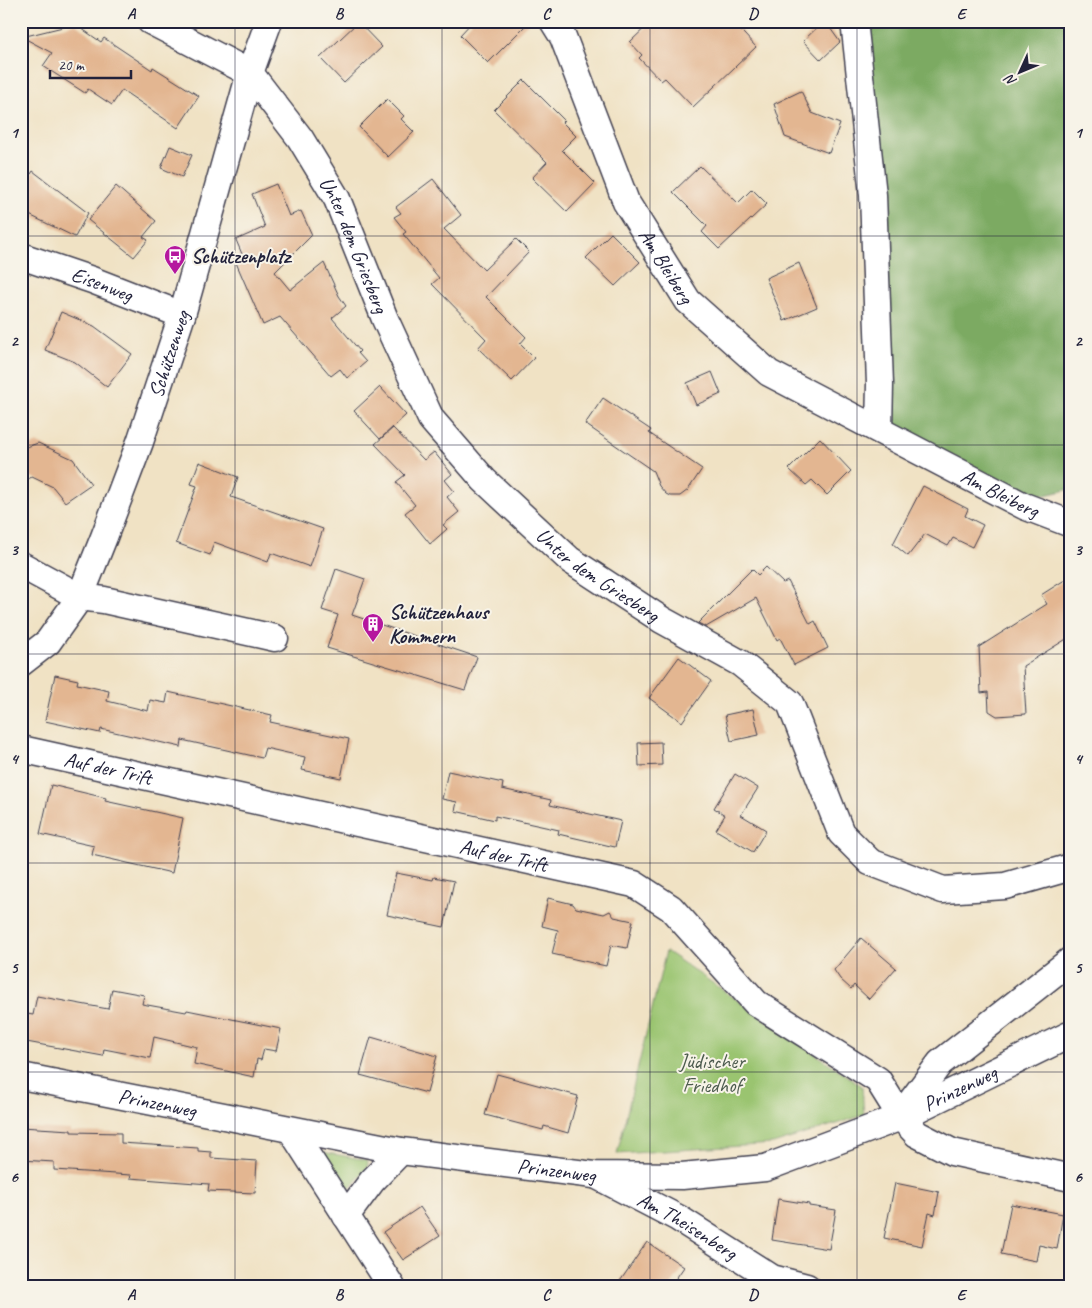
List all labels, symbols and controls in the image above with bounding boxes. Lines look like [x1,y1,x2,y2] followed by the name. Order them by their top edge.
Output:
[127,4,137,24] text: A
[335,4,345,24] text: B
[542,4,552,24] text: C
[748,4,759,24] text: D
[957,4,968,24] text: E
[50,48,131,80] scale bar
[994,48,1044,98] north arrow
[58,56,85,75] text: 20 m
[1000,70,1020,90] text: N
[10,123,19,143] text: 1
[1074,123,1083,143] text: 1
[313,172,395,318] street label: Unter dem Griesberg
[633,224,700,310] street label: Am Bleiberg
[191,243,293,269] place label: Schützenplatz
[163,244,187,275] bus stop icon: Schützenplatz
[68,261,138,308] street label: Eisenweg
[143,306,196,401] street label: Schützenweg
[10,331,19,351] text: 2
[1074,331,1083,351] text: 2
[957,463,1044,524] street label: Am Bleiberg
[531,522,666,629] street label: Unter dem Griesberg
[10,540,19,560] text: 3
[1074,540,1083,560] text: 3
[389,599,491,649] place label: Schützenhaus Kommern
[361,612,385,643] building icon: Schützenhaus Kommern
[62,746,156,791] street label: Auf der Trift
[10,749,19,769] text: 4
[1074,749,1083,769] text: 4
[457,833,551,878] street label: Auf der Trift
[11,958,20,978] text: 5
[1075,958,1084,978] text: 5
[678,1048,746,1098] park label: Jüdischer Friedhof
[919,1059,1002,1117] street label: Prinzenweg
[116,1083,200,1124] street label: Prinzenweg
[516,1153,599,1188] street label: Prinzenweg
[10,1167,19,1187] text: 6
[1074,1167,1083,1187] text: 6
[633,1186,744,1266] street label: Am Theisenberg
[127,1285,137,1305] text: A
[335,1285,345,1305] text: B
[542,1285,552,1305] text: C
[748,1285,759,1305] text: D
[957,1285,968,1305] text: E

